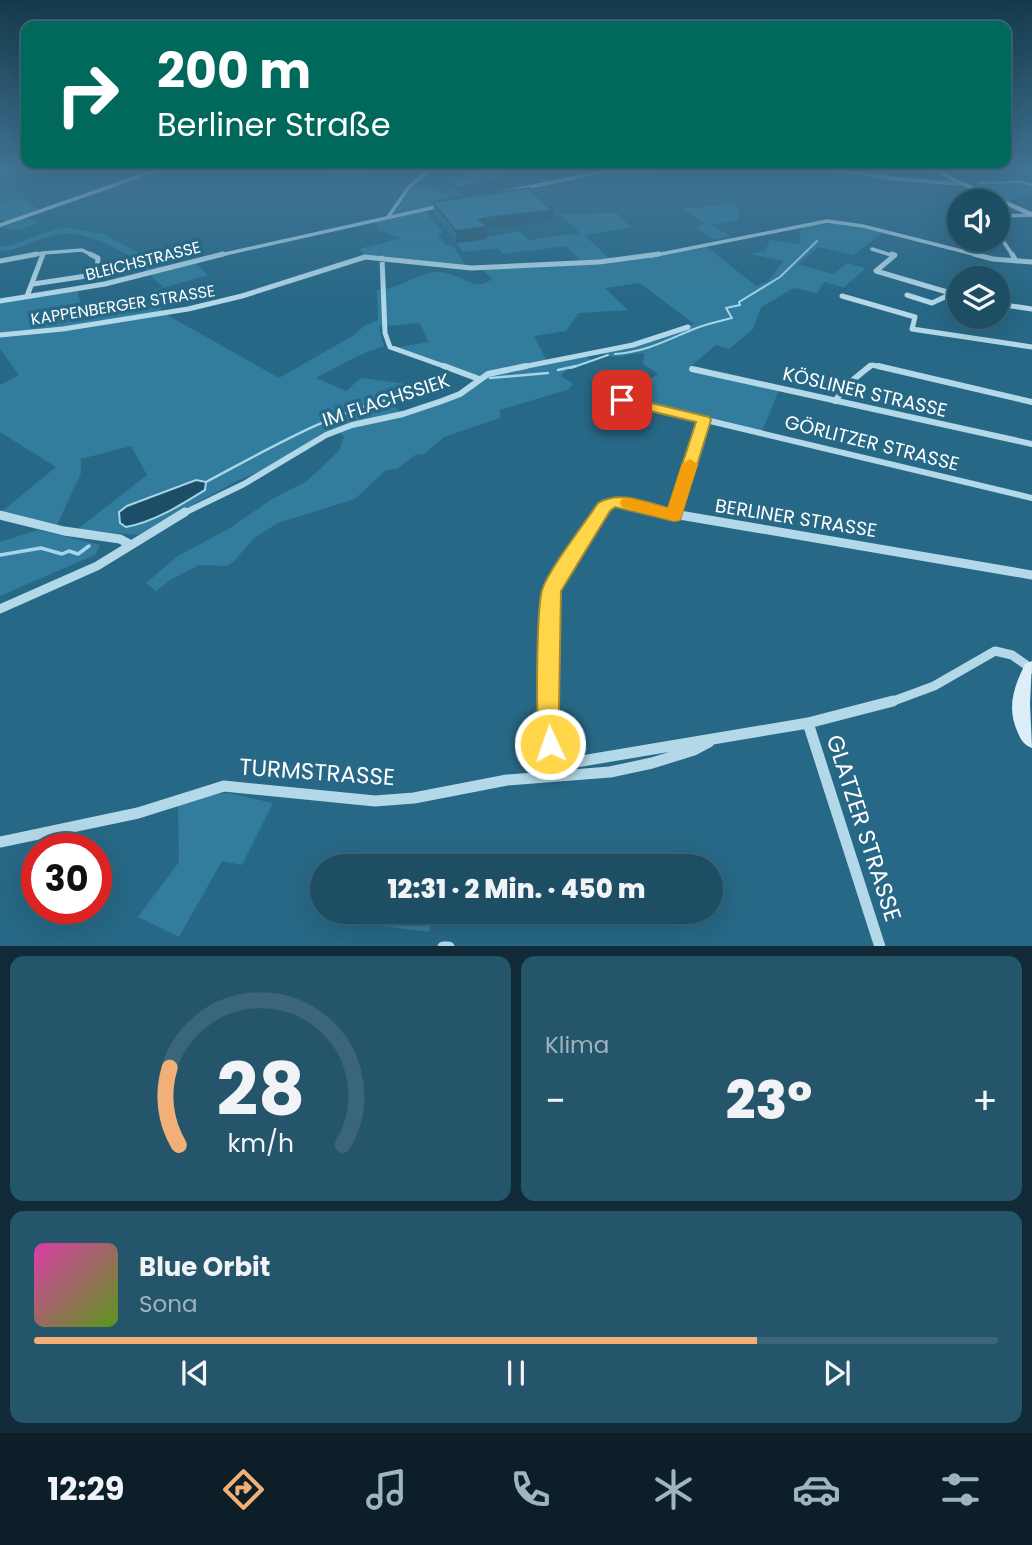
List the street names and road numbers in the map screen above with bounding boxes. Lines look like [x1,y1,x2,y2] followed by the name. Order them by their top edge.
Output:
[83,236,203,286] street label: BLEICHSTRASSE
[29,279,217,331] street label: KAPPENBERGER STRASSE
[780,360,950,424] street label: KÖSLINER STRASSE
[319,367,453,433] street label: IM FLACHSSIEK
[782,408,962,478] street label: GÖRLITZER STRASSE
[713,492,879,544] street label: BERLINER STRASSE
[819,731,909,925] street label: GLATZER STRASSE
[238,751,396,793] street label: TURMSTRASSE

